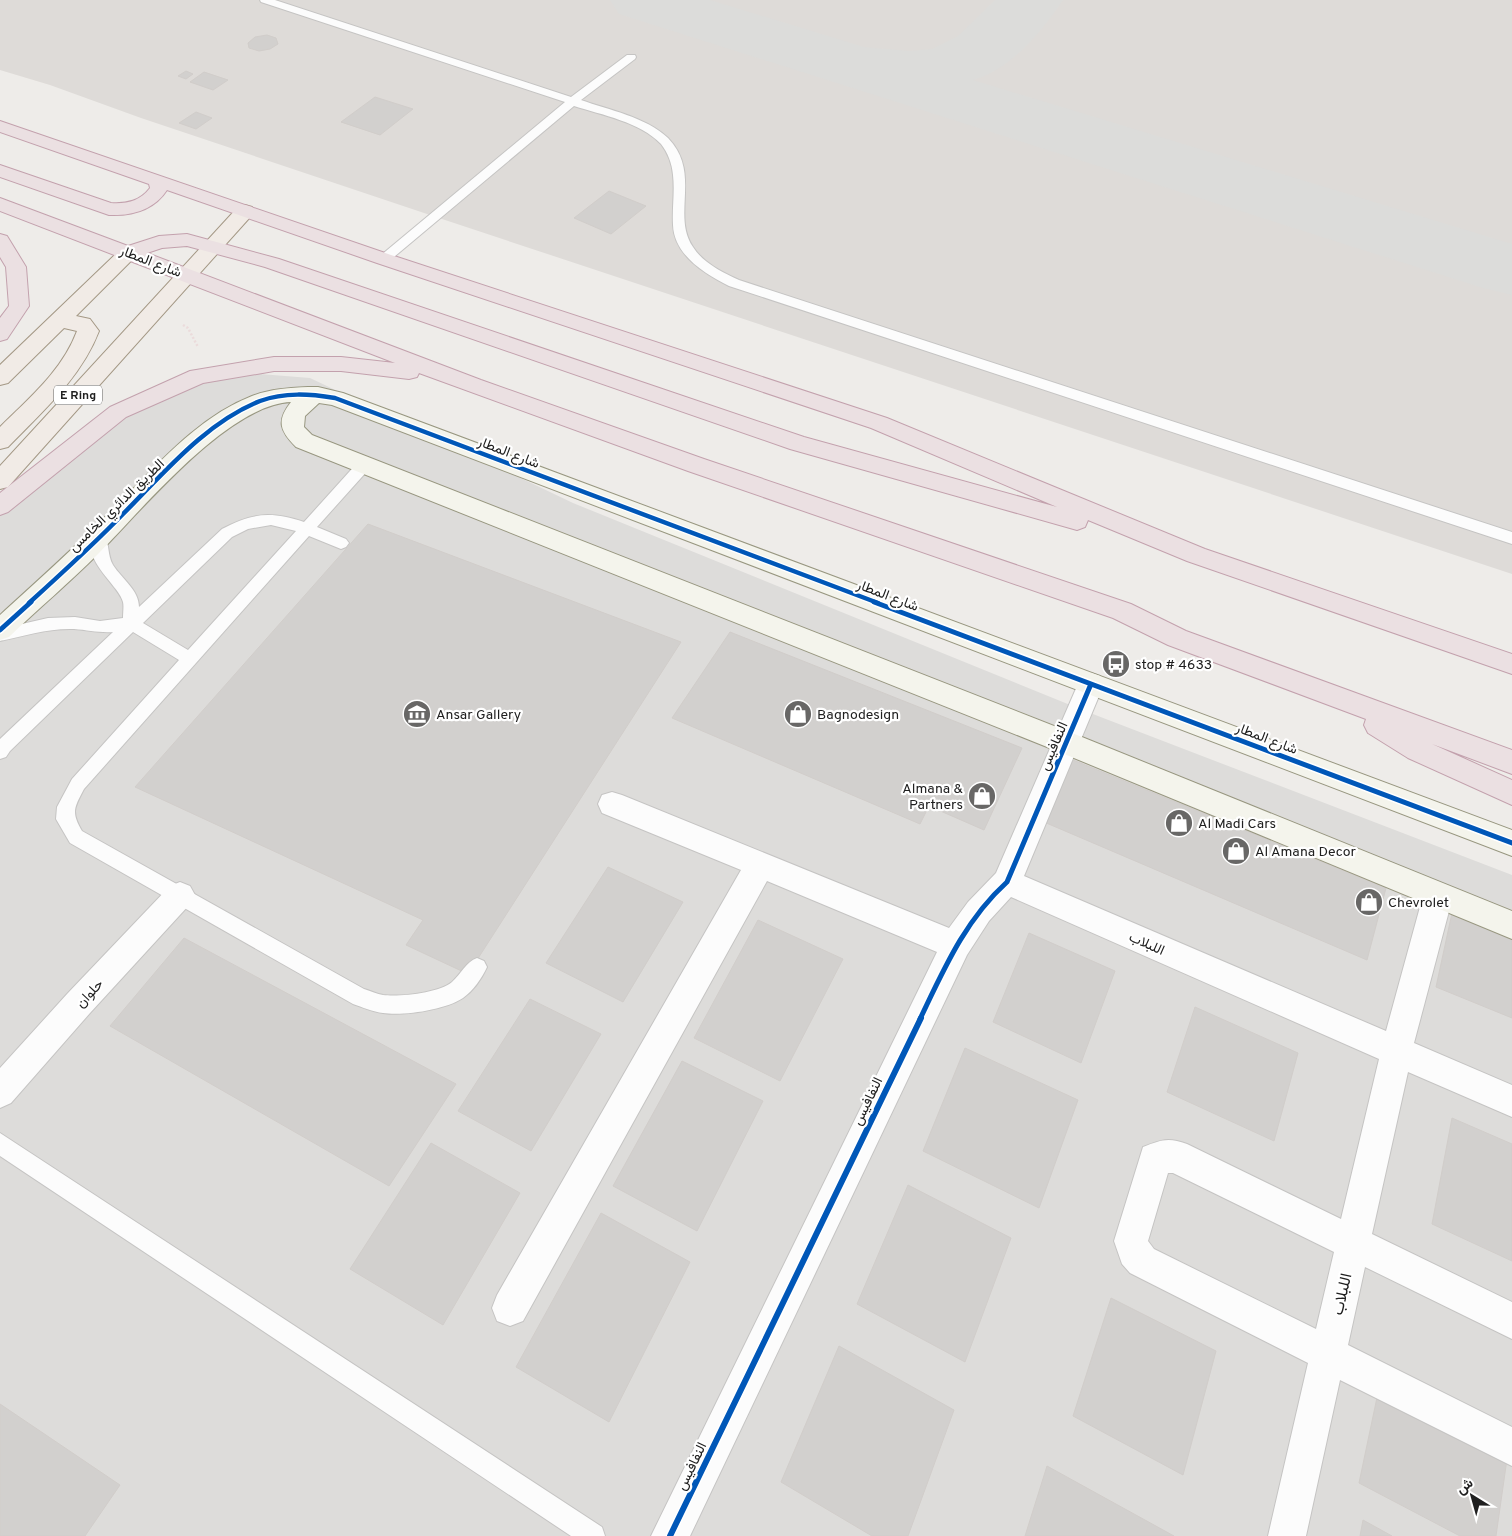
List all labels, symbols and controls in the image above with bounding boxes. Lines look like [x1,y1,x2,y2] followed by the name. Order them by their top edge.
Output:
[116,243,184,283] street label: شارع المطار
[54,386,102,404] road number: E Ring
[474,434,542,474] street label: شارع المطار
[66,456,170,558] street label: الطريق الدائري الخامس
[853,577,921,617] street label: شارع المطار
[1101,649,1131,679] bus stop icon: stop # 4633
[1135,657,1212,674] place label: stop # 4633
[402,699,432,729] museum icon: Ansar Gallery
[783,699,813,729] shop icon: Bagnodesign
[436,707,521,724] place label: Ansar Gallery
[817,707,899,724] place label: Bagnodesign
[1037,720,1072,774] street label: النفافيس
[1232,720,1300,760] street label: شارع المطار
[902,781,964,814] place label: Almana & Partners
[967,781,997,811] shop icon: Almana & Partners
[1164,808,1194,838] shop icon: Al Madi Cars
[1198,816,1276,833] place label: Al Madi Cars
[1221,836,1251,866] shop icon: Al Amana Decor
[1255,844,1357,861] place label: Al Amana Decor
[1354,887,1384,917] shop icon: Chevrolet
[1388,895,1449,912] place label: Chevrolet
[1126,929,1167,960] street label: اللبلاب
[73,976,107,1012] street label: حلوان
[849,1075,887,1128] street label: النفافيس
[1328,1271,1357,1317] street label: اللبلاب
[673,1440,711,1493] street label: النفافيس
[1447,1471,1497,1521] north arrow
[1453,1475,1477,1499] text: ش

